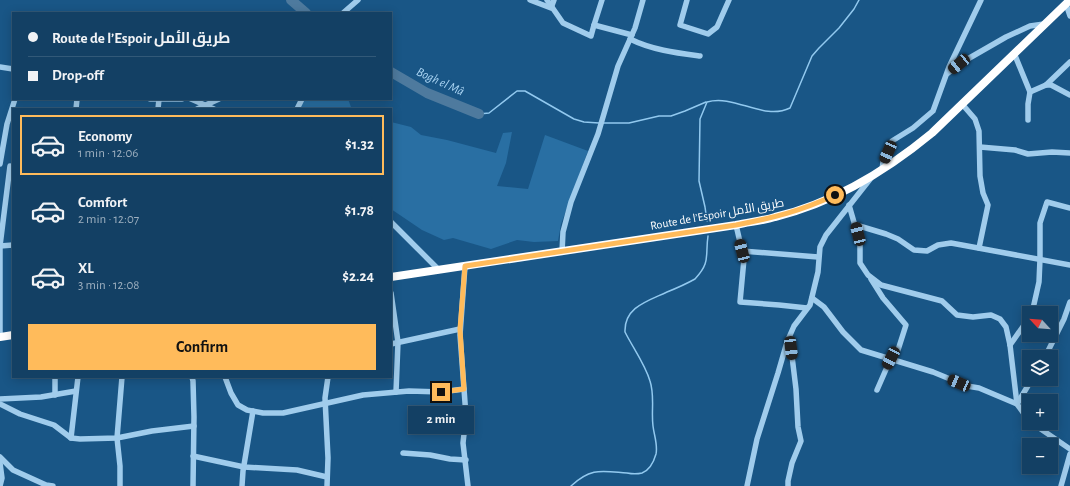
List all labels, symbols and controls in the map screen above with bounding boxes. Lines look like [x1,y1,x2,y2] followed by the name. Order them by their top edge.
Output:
[52,31,230,46] text: Route de l’Espoir طريق الأمل
[946,52,972,76] car
[414,65,466,99] water label: Bogh el Mâ
[52,68,104,83] text: Drop-off
[30,127,66,163] icon: car
[78,129,132,144] text: Economy
[345,137,374,152] text: $1.32
[878,139,898,165] car
[78,147,138,160] text: 1 min · 12:06
[826,186,844,204] route start
[30,193,66,229] icon: car
[78,195,127,210] text: Comfort
[649,196,785,233] street label: Route de l’Espoir طريق الأمل
[345,203,374,218] text: $1.78
[78,213,139,226] text: 2 min · 12:07
[849,221,867,247] car
[733,238,751,264] car
[30,259,66,295] icon: car
[78,261,94,276] text: XL
[342,269,374,284] text: $2.24
[78,279,139,292] text: 3 min · 12:08
[1022,306,1058,342] north arrow
[1022,306,1058,474] map controls
[28,324,376,370] button: Confirm
[784,335,798,361] car
[880,345,902,371] car
[1022,350,1058,386] button: layers
[946,373,972,393] car
[432,383,450,401] route end
[1022,394,1058,430] button: +
[408,406,474,434] callout: 2 min
[427,413,455,426] text: 2 min
[1022,438,1058,474] button: −

